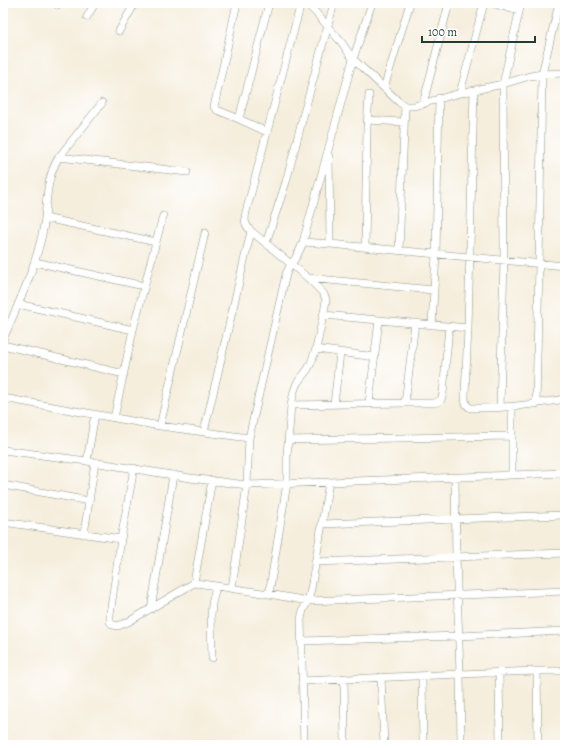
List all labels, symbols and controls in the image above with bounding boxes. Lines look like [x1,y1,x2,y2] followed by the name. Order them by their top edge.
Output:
[422,18,535,44] scale bar
[428,24,457,40] text: 100 m

